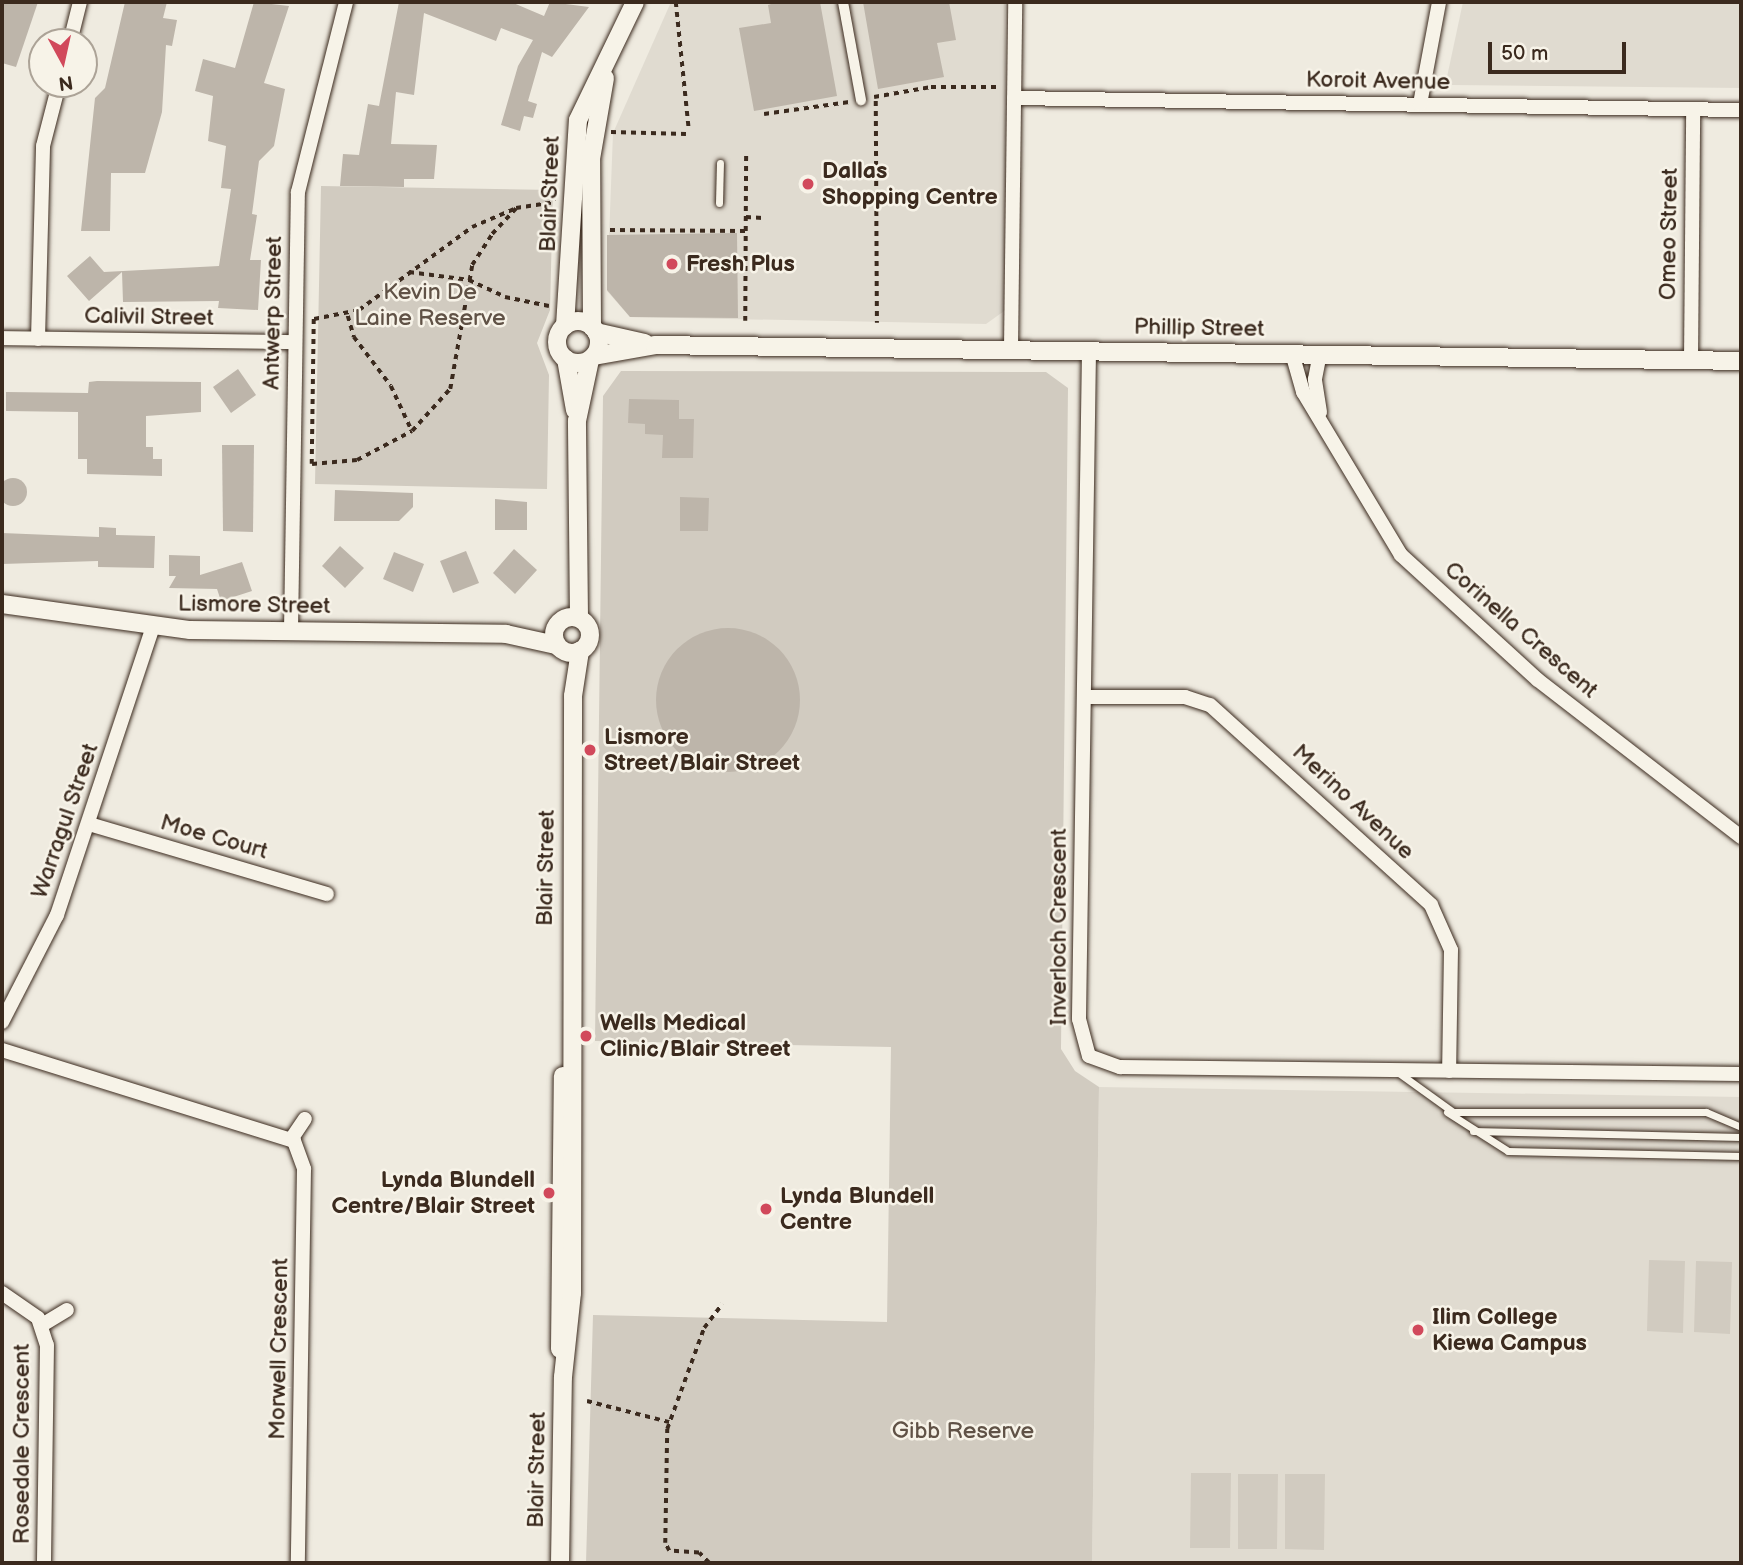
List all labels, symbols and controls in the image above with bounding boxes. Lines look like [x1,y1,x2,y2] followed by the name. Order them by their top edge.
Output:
[28,28,98,98] north arrow
[1491,28,1629,72] scale bar
[1501,41,1548,66] text: 50 m
[1306,66,1450,96] street label: Koroit Avenue
[57,70,74,95] text: N
[534,135,566,253] street label: Blair Street
[822,157,998,211] place label: Dallas Shopping Centre
[1654,167,1684,301] street label: Omeo Street
[800,176,816,192] marker: Dallas Shopping Centre
[258,236,288,390] street label: Antwerp Street
[686,250,795,278] place label: Fresh Plus
[664,256,680,272] marker: Fresh Plus
[354,278,506,332] park label: Kevin De Laine Reserve
[84,302,214,332] street label: Calivil Street
[1133,313,1265,343] street label: Phillip Street
[1439,556,1603,704] street label: Corinella Crescent
[177,590,331,620] street label: Lismore Street
[604,723,800,777] place label: Lismore Street/Blair Street
[1286,739,1420,865] street label: Merino Avenue
[26,740,104,902] street label: Warragul Street
[582,742,598,758] marker: Lismore Street/Blair Street
[157,809,271,865] street label: Moe Court
[531,809,561,927] street label: Blair Street
[1045,828,1073,1026] street label: Inverloch Crescent
[600,1009,790,1063] place label: Wells Medical Clinic/Blair Street
[578,1028,594,1044] marker: Wells Medical Clinic/Blair Street
[331,1166,535,1220] place label: Lynda Blundell Centre/Blair Street
[780,1182,934,1236] place label: Lynda Blundell Centre
[541,1185,557,1201] marker: Lynda Blundell Centre/Blair Street
[758,1201,774,1217] marker: Lynda Blundell Centre
[264,1258,294,1440] street label: Morwell Crescent
[1432,1303,1587,1357] place label: Ilim College Kiewa Campus
[1410,1322,1426,1338] marker: Ilim College Kiewa Campus
[8,1344,36,1544] street label: Rosedale Crescent
[522,1411,552,1529] street label: Blair Street
[892,1417,1034,1445] park label: Gibb Reserve

